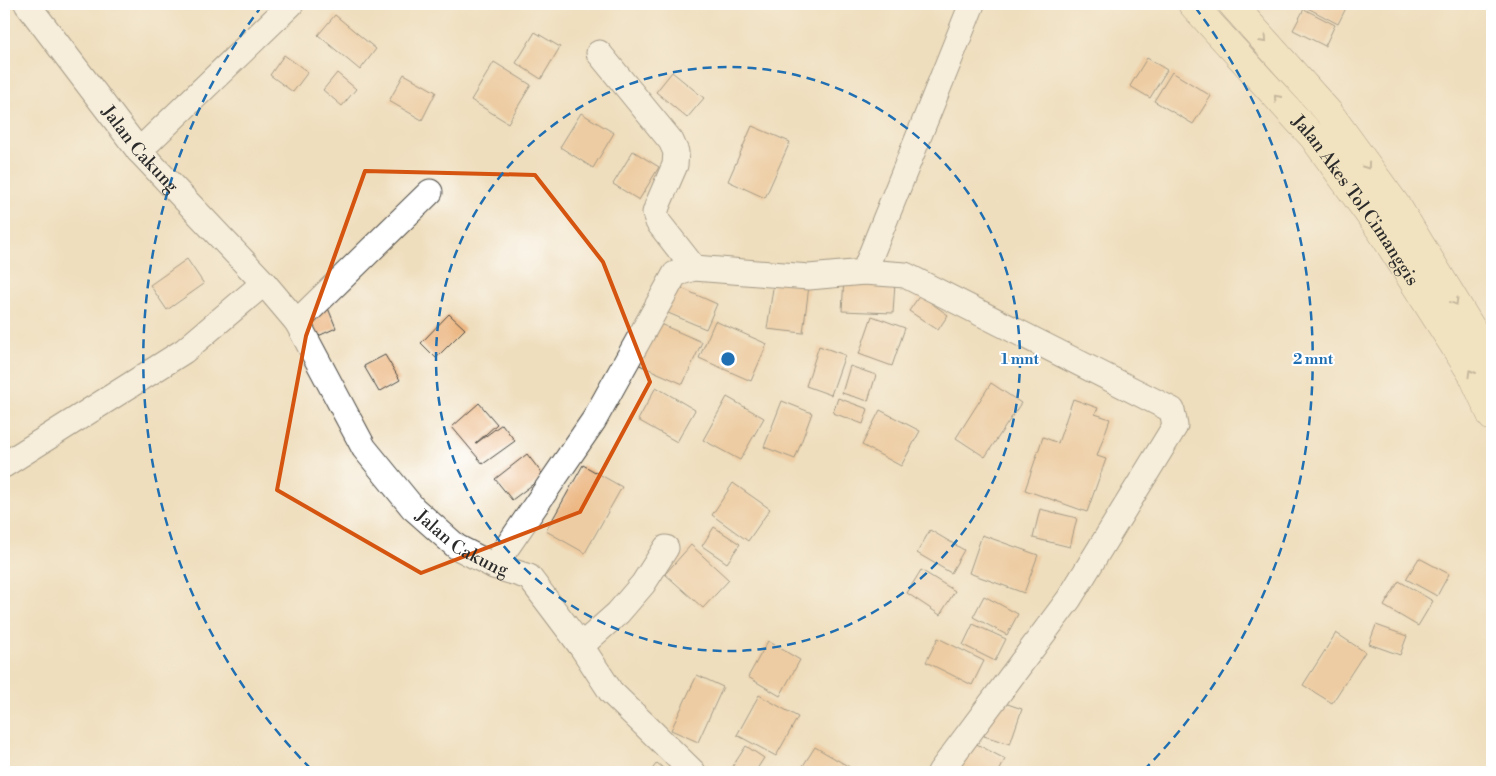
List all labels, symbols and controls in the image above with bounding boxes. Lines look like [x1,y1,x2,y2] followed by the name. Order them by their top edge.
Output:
[1258,35,1267,44] one-way arrow
[1274,94,1283,103] one-way arrow
[96,100,184,198] street label: Jalan Cakung
[1286,110,1424,290] street label: Jalan Akes Tol Cimanggis
[1361,160,1370,169] one-way arrow
[1449,296,1459,305] one-way arrow
[719,350,737,368] centre of rings
[1001,350,1040,369] text: 1 mnt
[1293,350,1334,369] text: 2 mnt
[1467,370,1477,379] one-way arrow
[410,504,512,582] street label: Jalan Cakung

